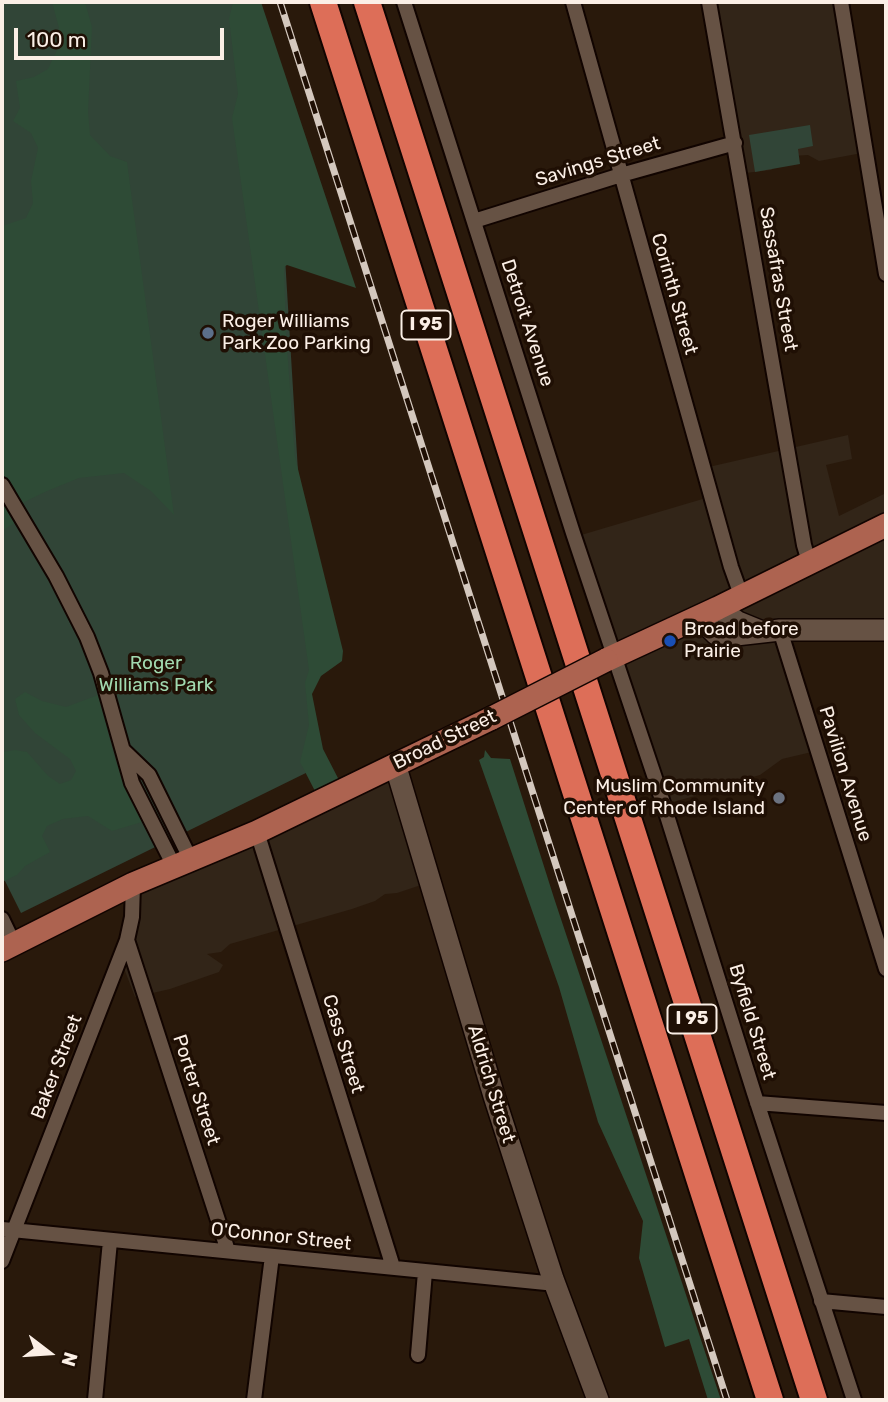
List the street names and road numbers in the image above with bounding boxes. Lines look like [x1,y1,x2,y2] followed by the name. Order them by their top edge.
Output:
[533,132,663,192] street label: Savings Street
[754,205,802,353] street label: Sassafras Street
[646,231,702,357] street label: Corinth Street
[496,257,558,389] street label: Detroit Avenue
[402,310,450,340] road number: I 95
[814,704,876,844] street label: Pavilion Avenue
[390,705,500,775] street label: Broad Street
[724,961,780,1083] street label: Byfield Street
[317,992,369,1096] street label: Cass Street
[668,1004,716,1034] road number: I 95
[27,1012,87,1122] street label: Baker Street
[462,1022,520,1146] street label: Aldrich Street
[167,1032,225,1148] street label: Porter Street
[210,1218,352,1256] street label: O'Connor Street

